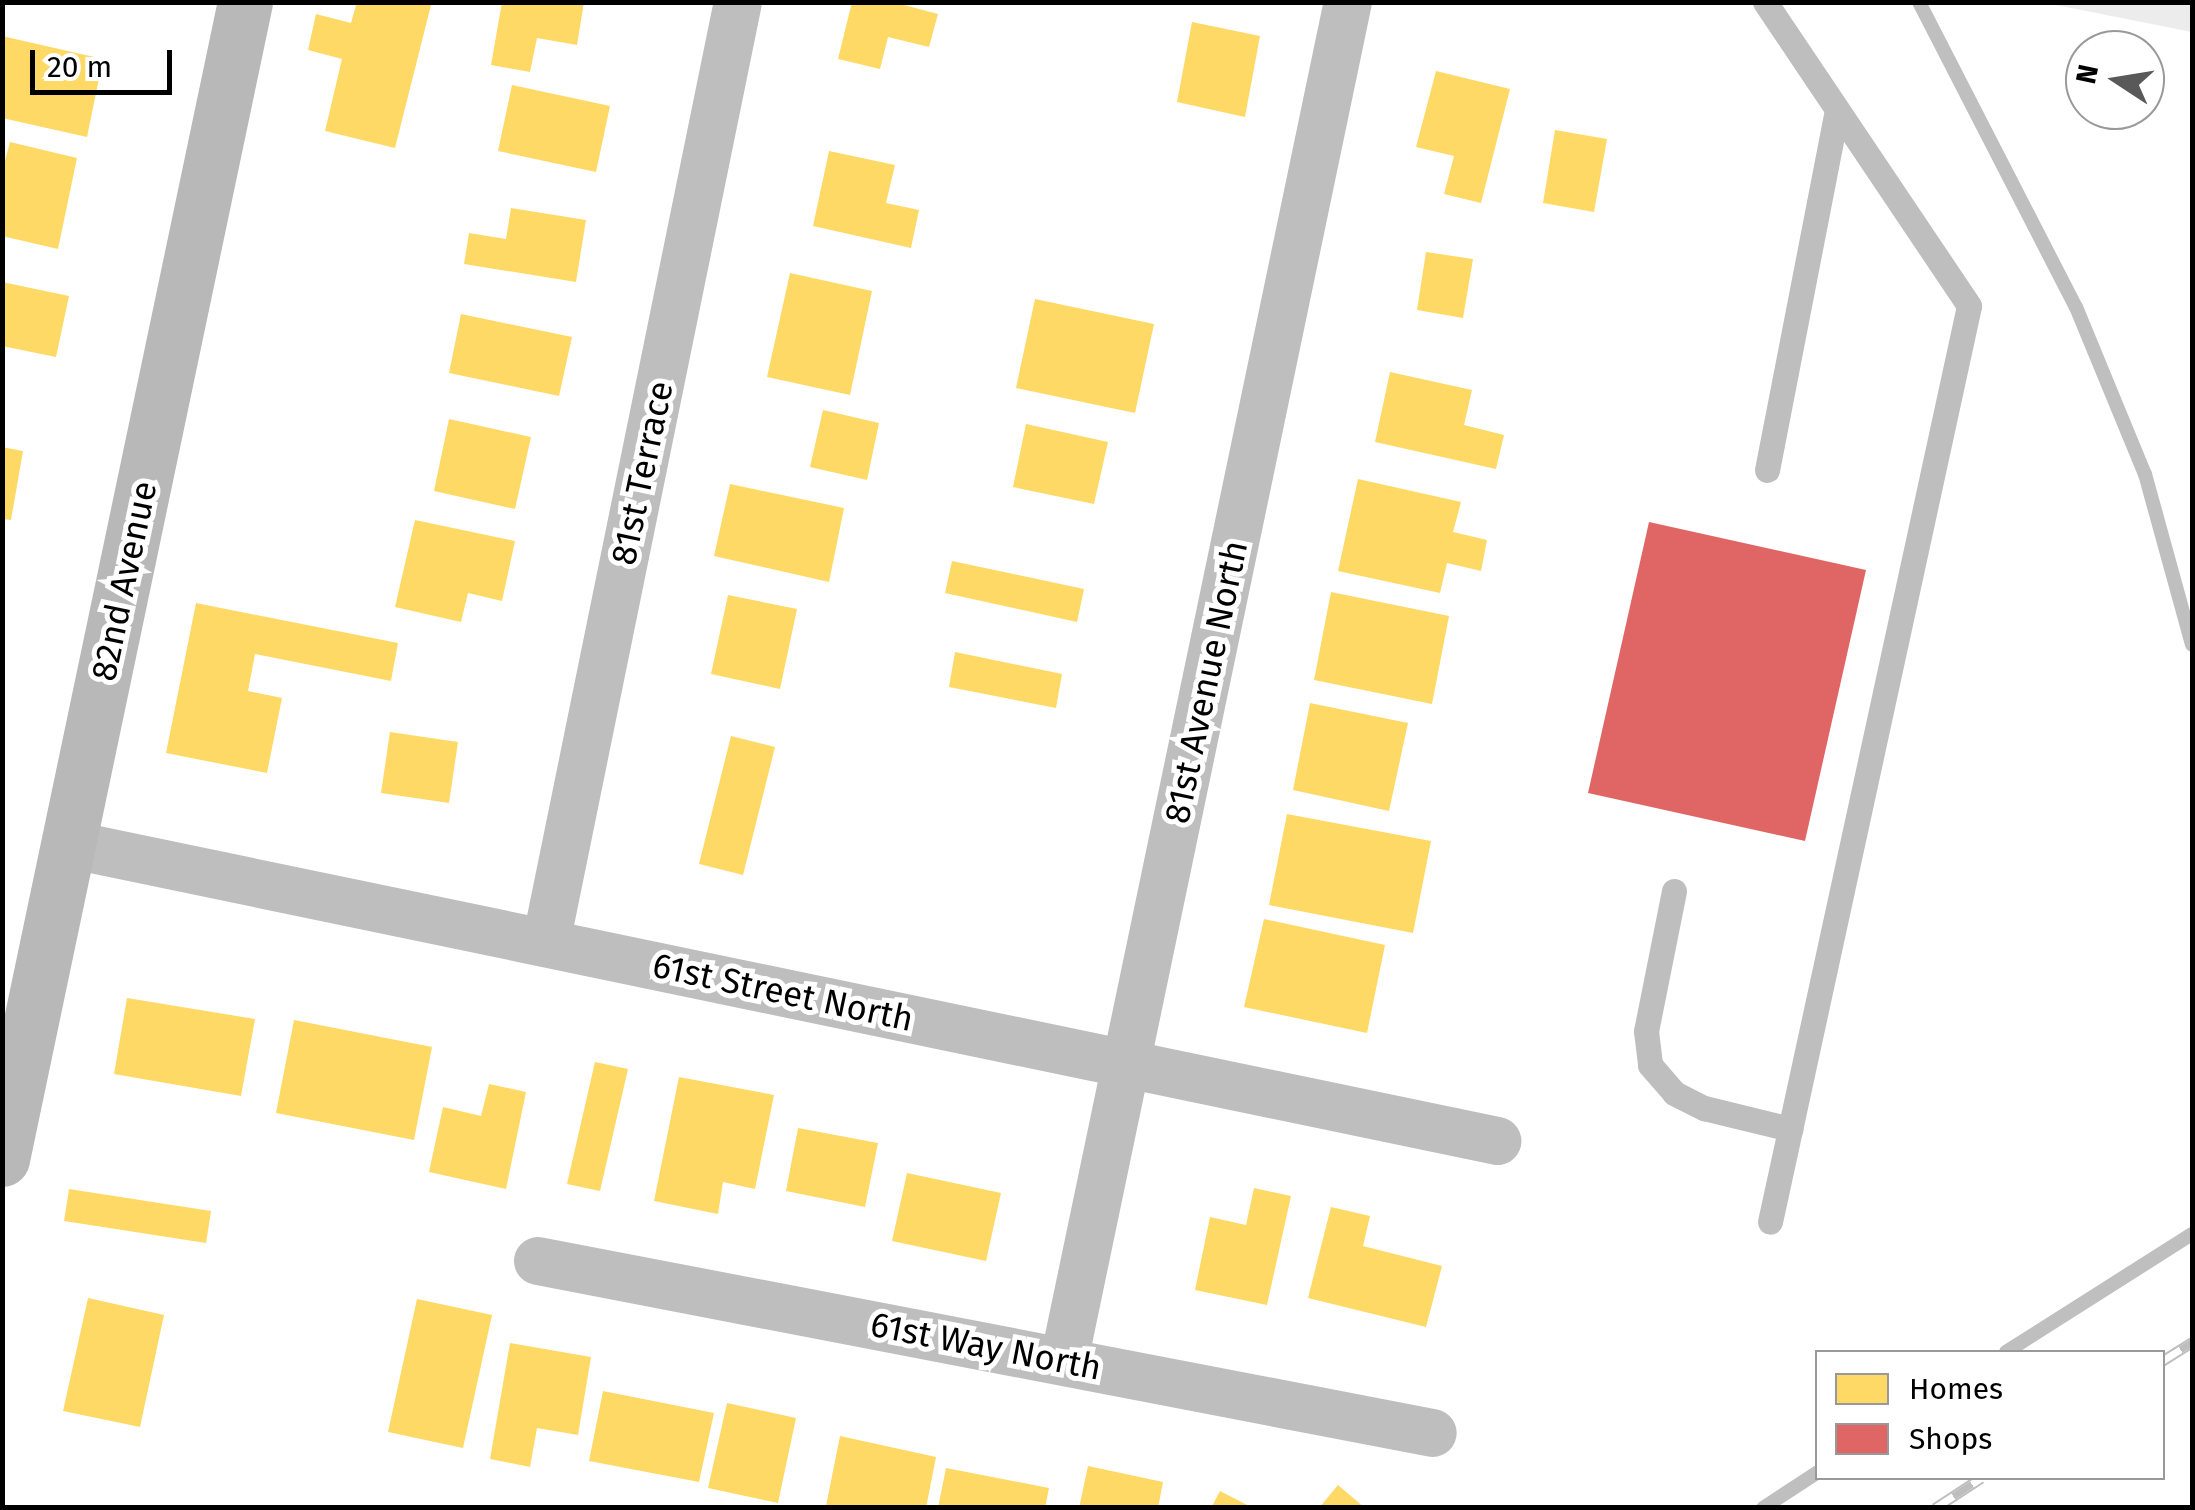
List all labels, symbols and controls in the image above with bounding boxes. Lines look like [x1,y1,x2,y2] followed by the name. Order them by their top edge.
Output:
[35,30,178,92] scale bar
[2065,30,2165,130] north arrow
[47,49,112,85] text: 20 m
[2069,62,2105,87] text: N
[602,377,682,569] street label: 81st Terrace
[82,477,166,685] street label: 82nd Avenue
[1156,537,1256,827] street label: 81st Avenue North
[649,944,917,1040] street label: 61st Street North
[867,1303,1105,1389] street label: 61st Way North
[1815,1350,2165,1480] legend
[1909,1371,2003,1407] text: Homes
[1909,1421,1992,1457] text: Shops

